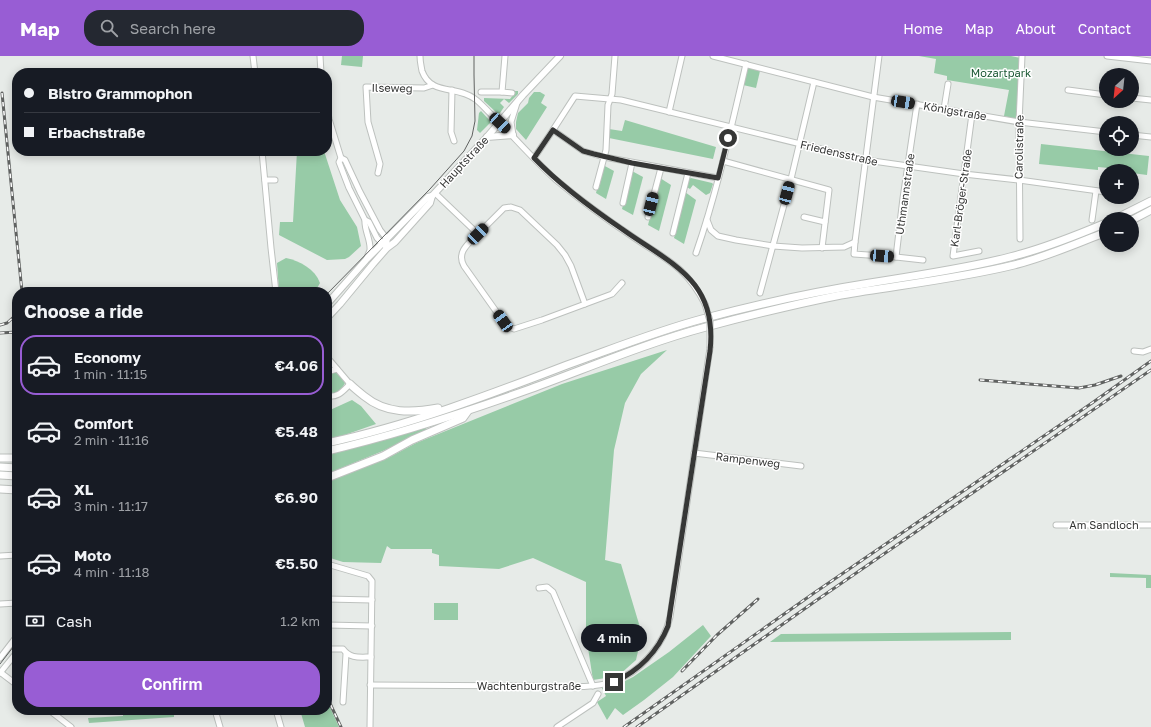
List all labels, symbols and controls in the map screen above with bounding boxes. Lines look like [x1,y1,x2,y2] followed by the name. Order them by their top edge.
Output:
[84,10,364,46] search box
[20,17,60,40] text: Map
[98,17,120,39] icon: search
[130,19,216,37] text: Search here
[903,20,943,37] text: Home
[965,20,993,37] text: Map
[1015,20,1056,37] text: About
[1078,20,1131,37] text: Contact
[971,66,1031,79] park label: Mozartpark
[1099,68,1139,108] north arrow
[1099,68,1139,252] map controls
[371,81,413,94] street label: Ilseweg
[48,84,192,102] text: Bistro Grammophon
[890,94,916,110] car
[923,99,988,122] street label: Königstraße
[487,110,513,136] car
[1011,115,1026,179] street label: Carolistraße
[1099,116,1139,156] button: locate
[48,123,145,141] text: Erbachstraße
[719,129,737,147] route start
[436,133,491,190] street label: Hauptstraße
[799,137,879,168] street label: Friedensstraße
[947,148,974,248] street label: Karl-Bröger-Straße
[892,152,917,235] street label: Uthmannstraße
[1099,164,1139,204] button: +
[778,180,796,206] car
[642,191,660,217] car
[1099,212,1139,252] button: −
[465,221,491,247] car
[870,249,894,263] car
[24,300,143,322] text: Choose a ride
[491,308,515,334] car
[26,347,62,383] icon: car
[74,348,141,366] text: Economy
[275,356,318,374] text: €4.06
[74,366,147,382] text: 1 min · 11:15
[26,413,62,449] icon: car
[74,414,133,432] text: Comfort
[275,422,318,440] text: €5.48
[74,432,149,448] text: 2 min · 11:16
[715,449,781,470] street label: Rampenweg
[26,479,62,515] icon: car
[74,480,93,498] text: XL
[275,488,318,506] text: €6.90
[74,498,148,514] text: 3 min · 11:17
[1069,518,1139,531] street label: Am Sandloch
[26,545,62,581] icon: car
[74,546,111,564] text: Moto
[275,554,318,572] text: €5.50
[74,564,149,580] text: 4 min · 11:18
[24,610,46,632] icon: cash
[56,612,92,630] text: Cash
[280,613,320,629] text: 1.2 km
[581,624,647,652] callout: 4 min
[597,630,631,646] text: 4 min
[24,661,320,707] button: Confirm
[605,673,623,691] route end
[477,679,581,692] street label: Wachtenburgstraße

